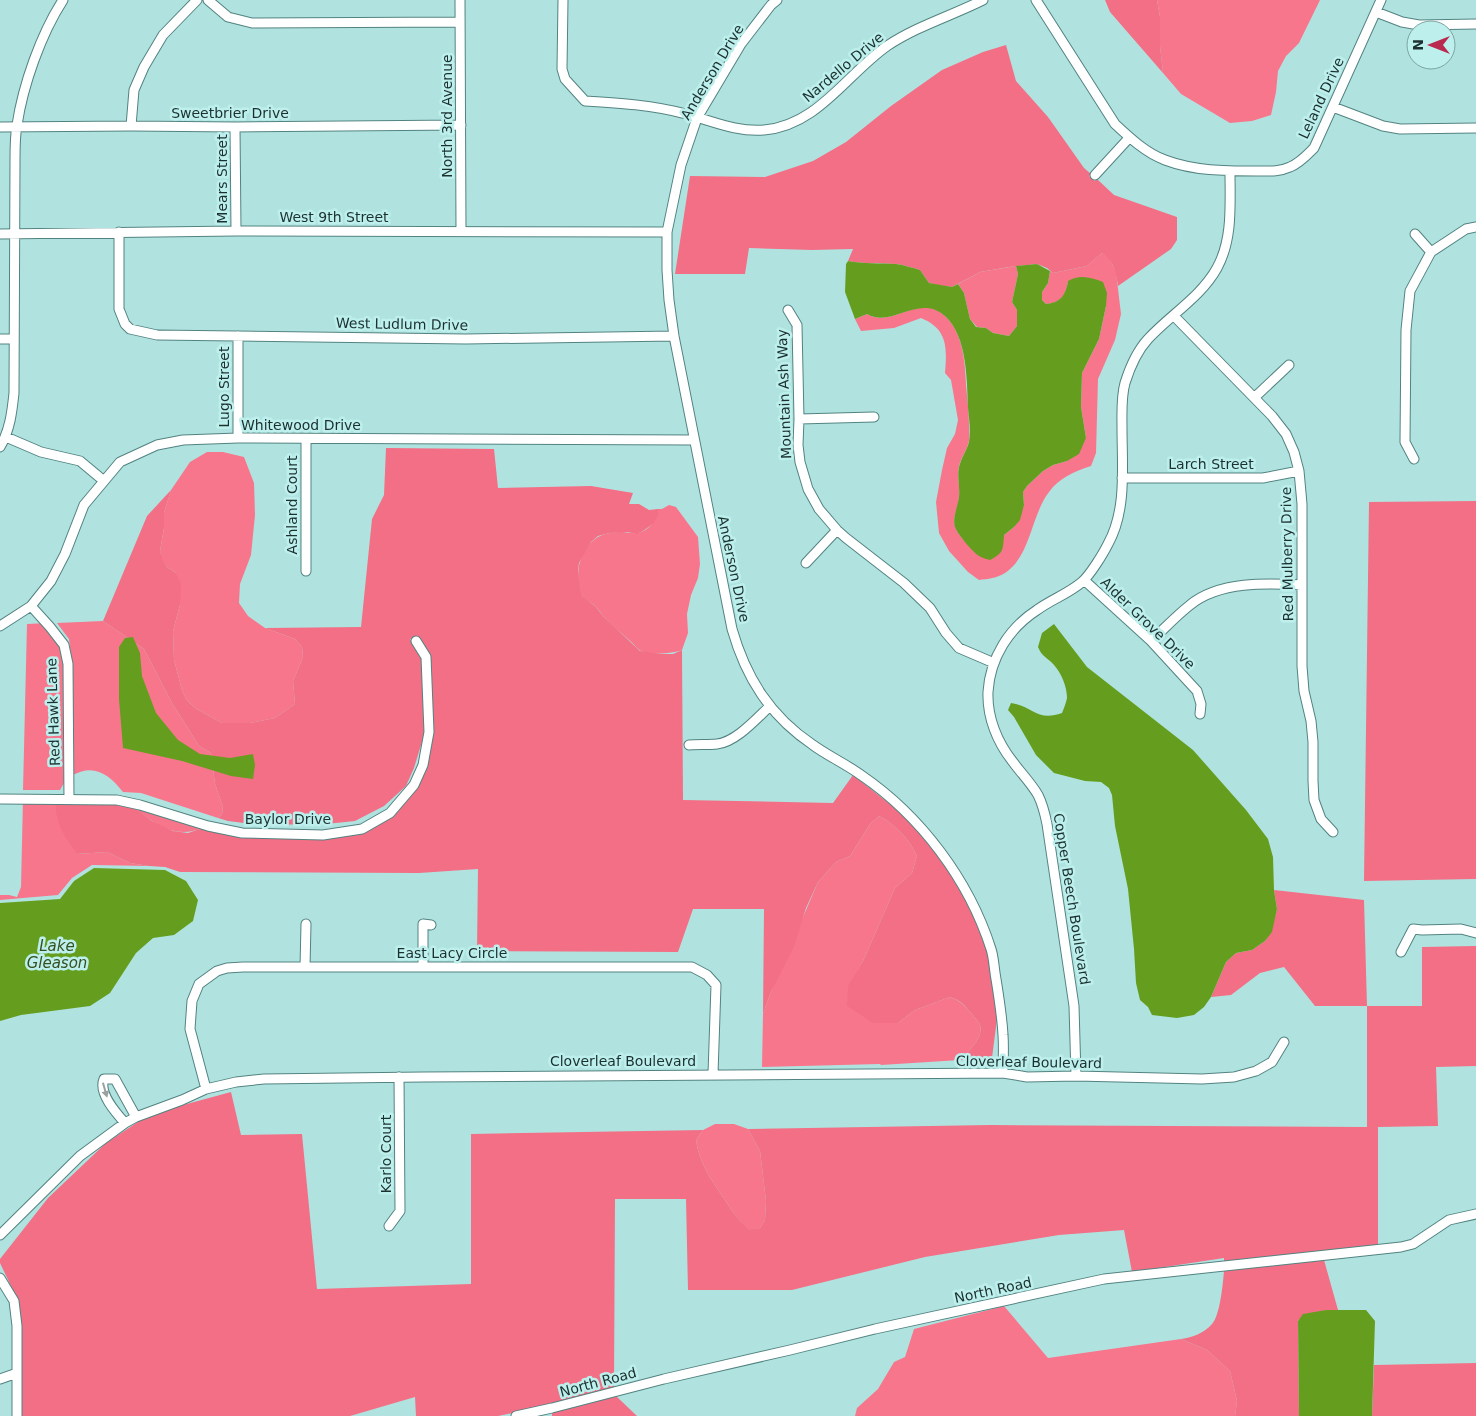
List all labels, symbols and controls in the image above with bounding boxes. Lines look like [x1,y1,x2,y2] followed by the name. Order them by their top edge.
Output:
[1406,20,1456,70] north arrow
[677,21,747,123] street label: Anderson Drive
[799,29,887,105] street label: Nardello Drive
[1410,39,1426,51] text: N
[439,54,455,178] street label: North 3rd Avenue
[1295,55,1347,141] street label: Leland Drive
[171,105,289,121] street label: Sweetbrier Drive
[214,134,230,224] street label: Mears Street
[279,209,389,225] street label: West 9th Street
[336,315,468,333] street label: West Ludlum Drive
[774,329,794,459] street label: Mountain Ash Way
[216,346,232,427] street label: Lugo Street
[241,417,361,433] street label: Whitewood Drive
[284,455,300,554] street label: Ashland Court
[1168,456,1254,472] street label: Larch Street
[1278,487,1296,621] street label: Red Mulberry Drive
[715,514,753,624] street label: Anderson Drive
[1098,574,1198,672] street label: Alder Grove Drive
[43,658,63,766] street label: Red Hawk Lane
[245,811,331,827] street label: Baylor Drive
[1051,812,1093,986] street label: Copper Beech Boulevard
[27,937,87,972] water label: Lake Gleason
[397,945,507,961] street label: East Lacy Circle
[550,1053,696,1069] street label: Cloverleaf Boulevard
[956,1053,1102,1071] street label: Cloverleaf Boulevard
[102,1083,110,1098] one-way arrow
[378,1114,394,1193] street label: Karlo Court
[953,1274,1033,1306] street label: North Road
[558,1364,638,1400] street label: North Road

